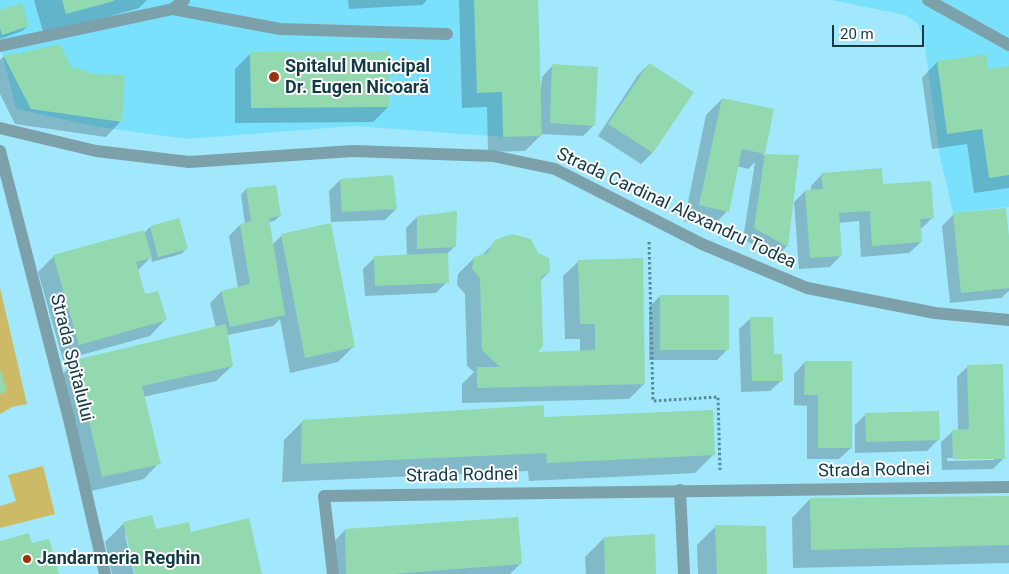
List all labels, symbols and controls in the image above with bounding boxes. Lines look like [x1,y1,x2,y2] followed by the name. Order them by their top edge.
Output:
[834,15,926,47] scale bar
[840,25,874,43] text: 20 m
[285,56,430,98] place label: Spitalul Municipal Dr. Eugen Nicoară
[267,70,281,84] marker: Spitalul Municipal Dr. Eugen Nicoară
[553,144,799,274] street label: Strada Cardinal Alexandru Todea
[45,292,97,424] street label: Strada Spitalului
[818,459,930,483] street label: Strada Rodnei
[406,464,518,488] street label: Strada Rodnei
[37,548,200,570] place label: Jandarmeria Reghin
[21,553,33,565] marker: Jandarmeria Reghin

